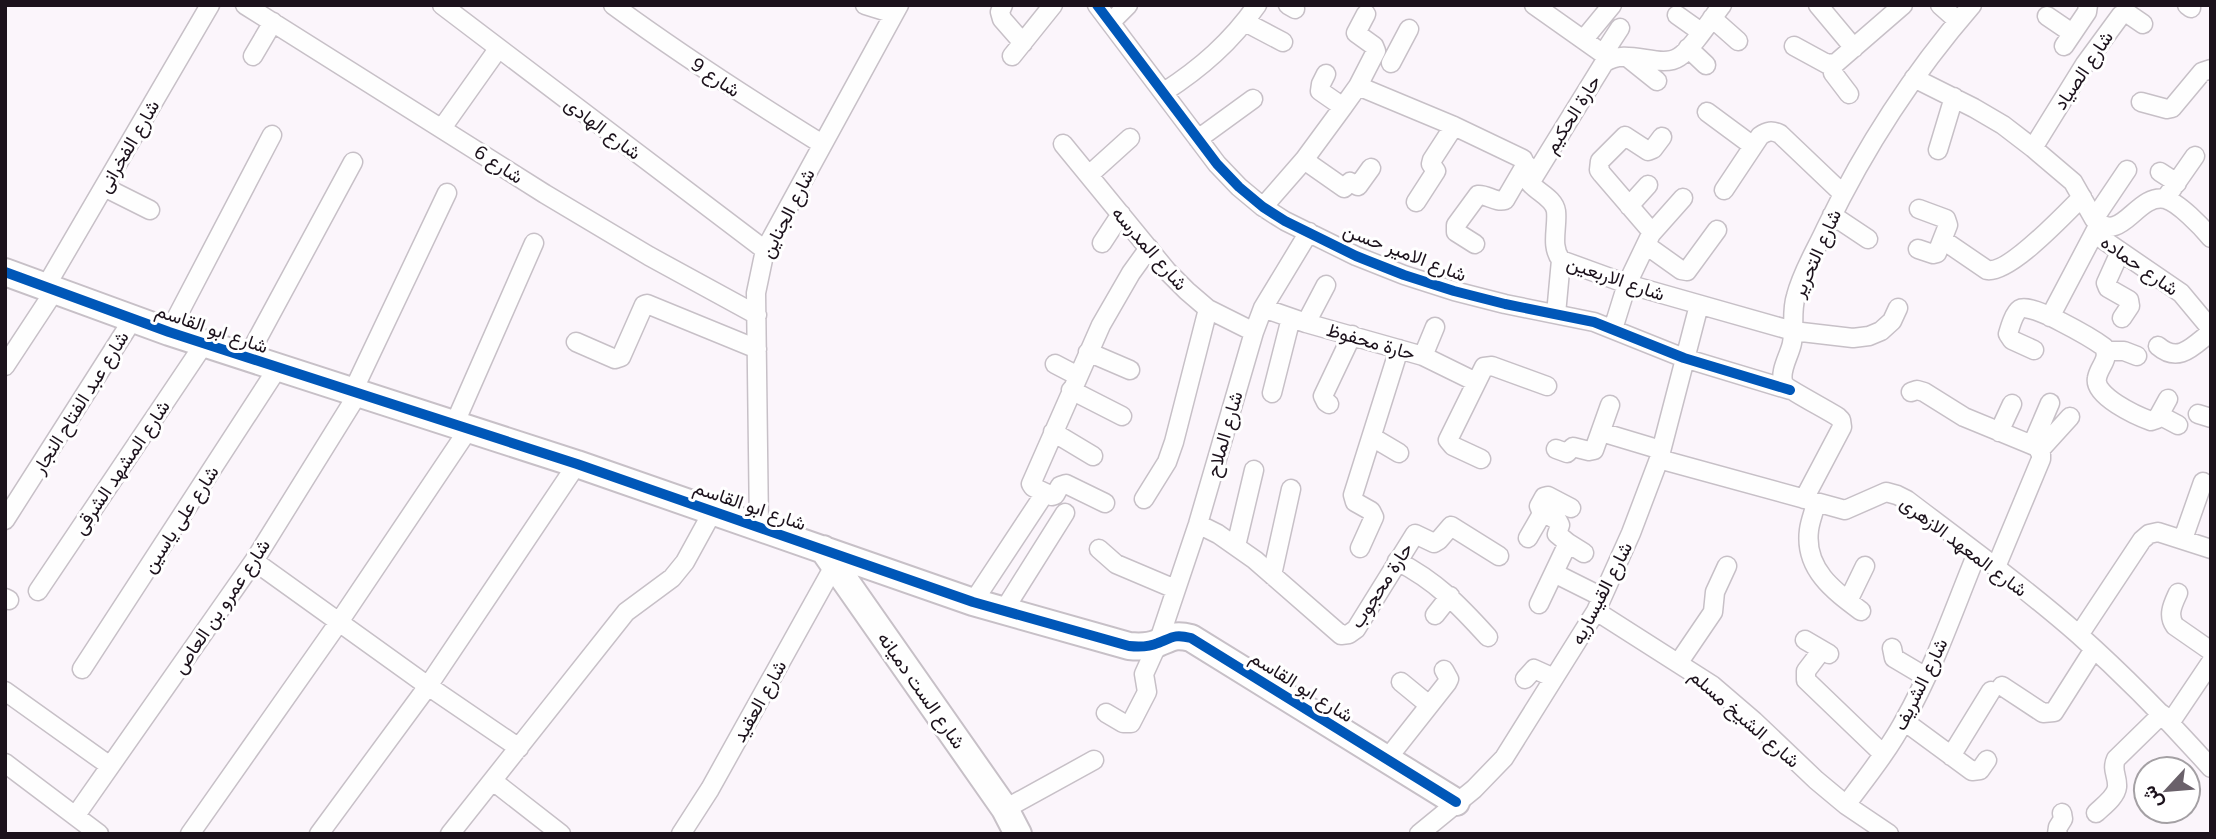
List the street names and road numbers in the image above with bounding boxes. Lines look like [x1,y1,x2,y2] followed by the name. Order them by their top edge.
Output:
[2049,26,2119,115] street label: شارع الصياد
[686,53,744,103] street label: شارع 9
[1539,71,1606,158] street label: حارة الحكيم
[559,92,645,165] street label: شارع الهادى
[93,96,165,197] street label: شارع الفخرانى
[469,140,528,190] street label: شارع 6
[755,165,821,262] street label: شارع الجناين
[1106,202,1192,296] street label: شارع المدرسه
[1786,206,1847,302] street label: شارع التحرير
[1340,218,1470,287] street label: شارع الامير حسن
[2096,230,2183,301] street label: شارع حماده
[1564,251,1668,307] street label: شارع الاربعين
[152,298,271,359] street label: شارع ابو القاسم
[1324,318,1418,365] street label: حارة محفوظ
[27,327,134,479] street label: شارع عبد الفتاح النجار
[1201,389,1249,480] street label: شارع الملاح
[68,396,176,539] street label: شارع المشهد الشرقى
[137,461,224,578] street label: شارع على ياسين
[690,475,809,536] street label: شارع ابو القاسم
[1895,491,2032,602] street label: شارع المعهد الازهرى
[168,535,276,678] street label: شارع عمرو بن العاص
[1345,538,1418,632] street label: حارة محجوب
[1566,538,1638,649] street label: شارع القيساريه
[872,627,970,754] street label: شارع الست دميانه
[1888,634,1954,735] street label: شارع الشريف
[1245,646,1358,728] street label: شارع ابو القاسم
[728,656,792,747] street label: شارع العقيد
[1683,664,1805,774] street label: شارع الشيخ مسلم

